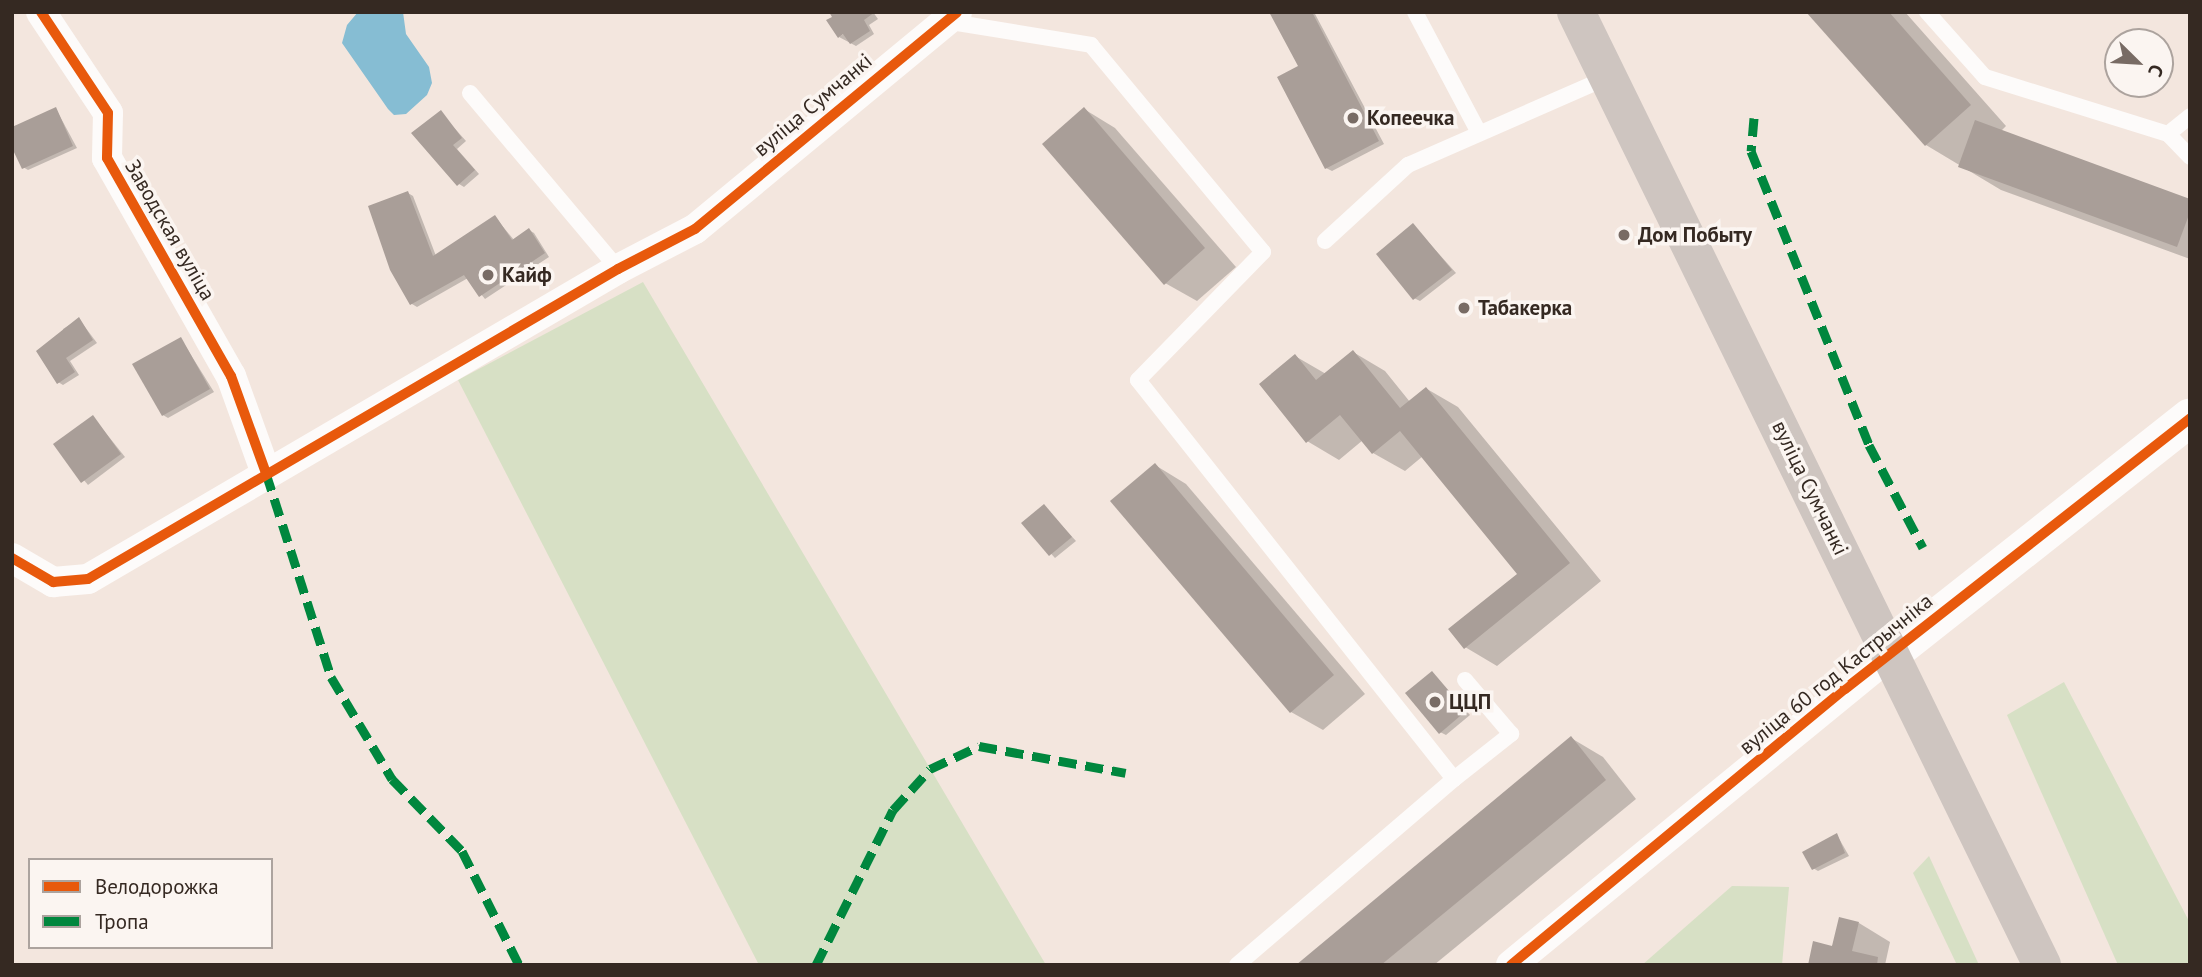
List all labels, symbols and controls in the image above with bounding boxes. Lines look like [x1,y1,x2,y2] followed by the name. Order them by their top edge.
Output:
[2104,28,2174,98] north arrow
[749,48,877,162] street label: вуліца Сумчанкі
[2143,61,2169,80] text: С
[1367,105,1454,131] place label: Копеечка
[1345,110,1361,126] marker: Копеечка
[120,155,220,305] street label: Заводская вуліца
[1638,222,1752,248] place label: Дом Побыту
[1616,227,1632,243] marker: Дом Побыту
[502,262,552,288] place label: Кайф
[480,267,496,283] marker: Кайф
[1478,295,1572,321] place label: Табакерка
[1456,300,1472,316] marker: Табакерка
[1767,417,1853,559] street label: вуліца Сумчанкі
[1734,588,1938,760] street label: вуліца 60 год Кастрычніка
[1449,689,1491,715] place label: ЦЦП
[1427,694,1443,710] marker: ЦЦП
[28,858,273,949] legend
[95,873,219,900] text: Велодорожка
[95,908,149,935] text: Тропа

